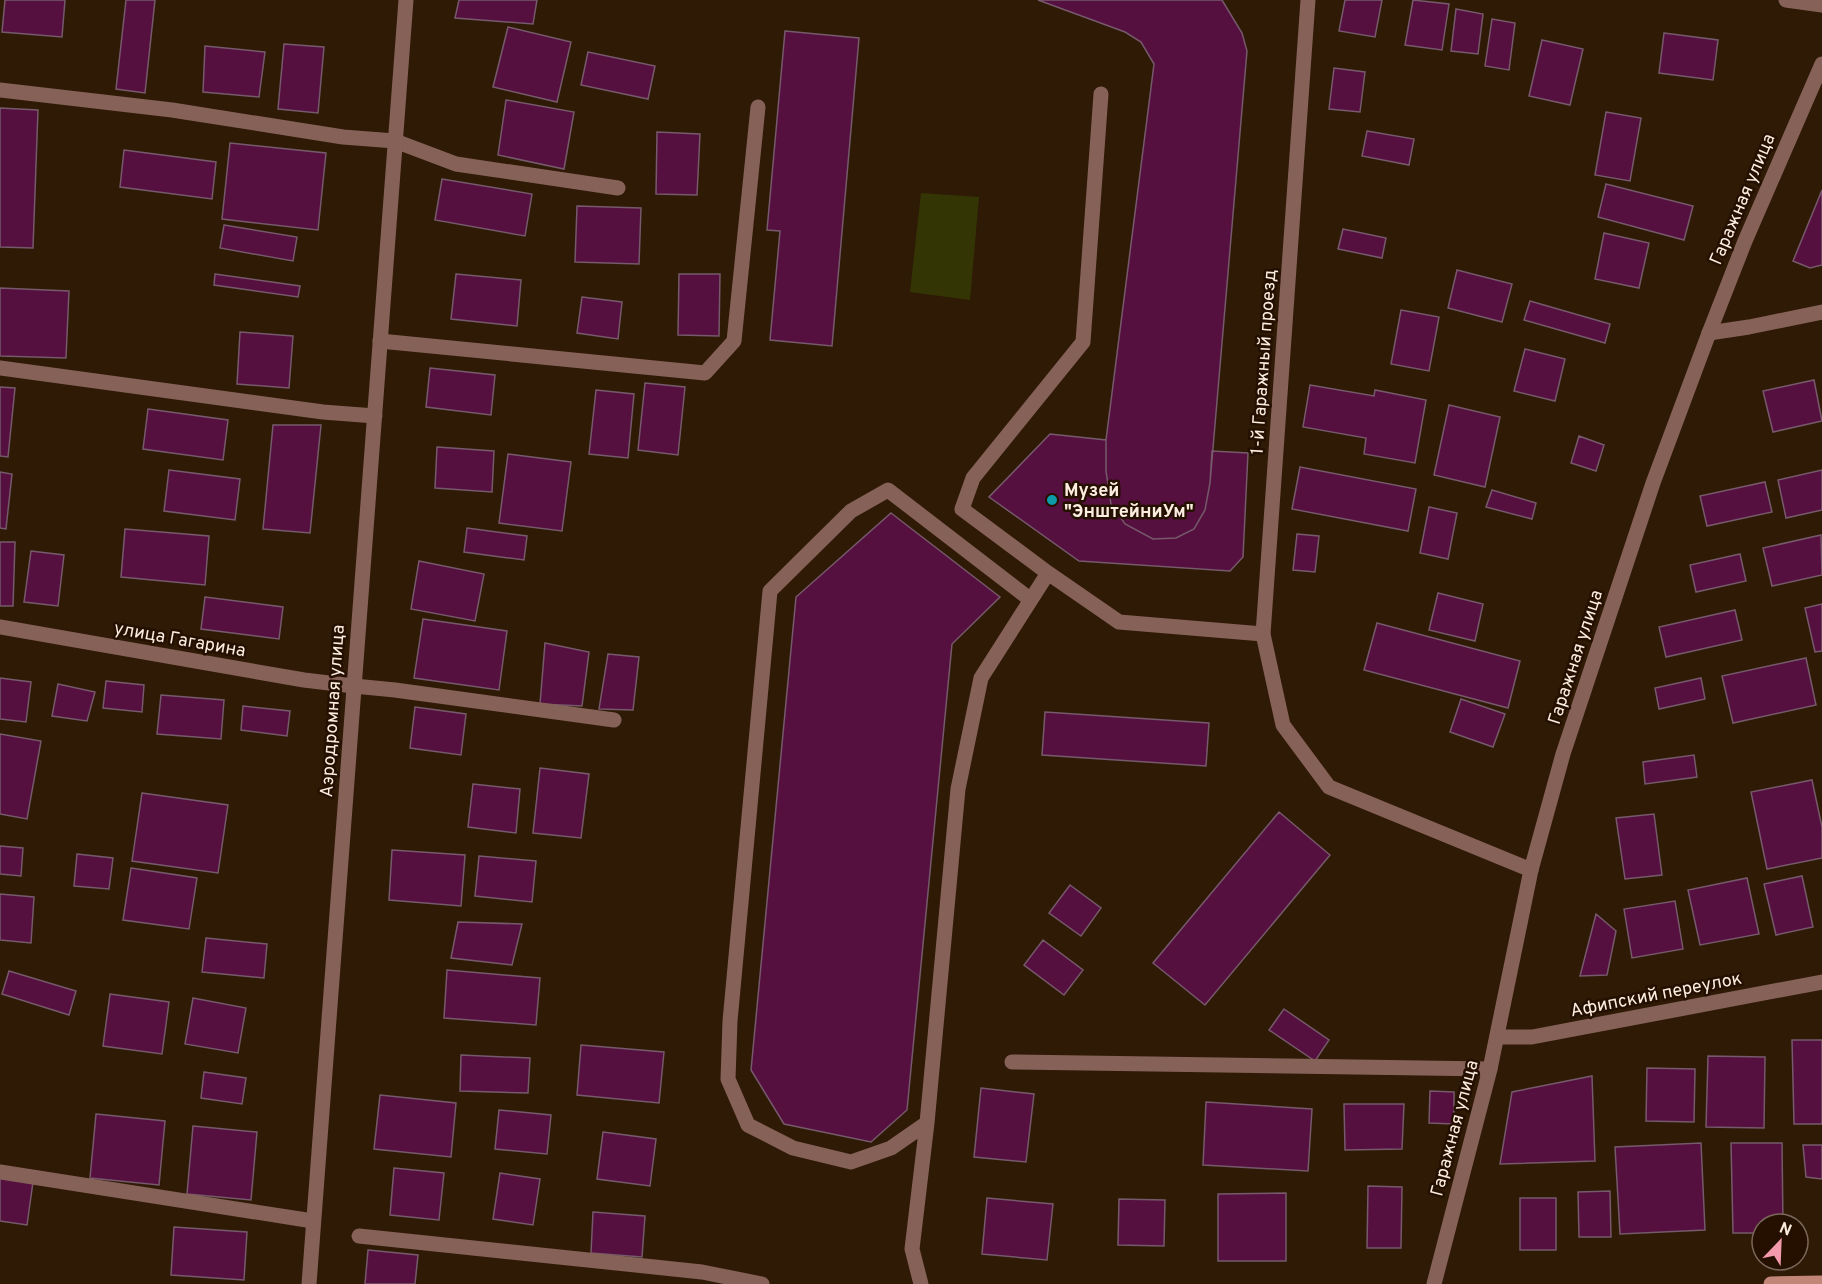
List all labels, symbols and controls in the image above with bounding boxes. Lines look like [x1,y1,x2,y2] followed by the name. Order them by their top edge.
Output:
[1705,130,1781,269] street label: Гаражная улица
[1247,269,1282,456] street label: 1-й Гаражный проезд
[1064,480,1194,524] place label: Музей "ЭнштейниУм"
[1045,493,1059,507] marker: Музей "ЭнштейниУм"
[1544,587,1609,728] street label: Гаражная улица
[112,618,247,663] street label: улица Гагарина
[316,624,351,798] street label: Аэродромная улица
[1569,968,1744,1023] street label: Афипский переулок
[1426,1058,1485,1199] street label: Гаражная улица
[1750,1212,1810,1272] north arrow
[1776,1219,1794,1241] text: N

